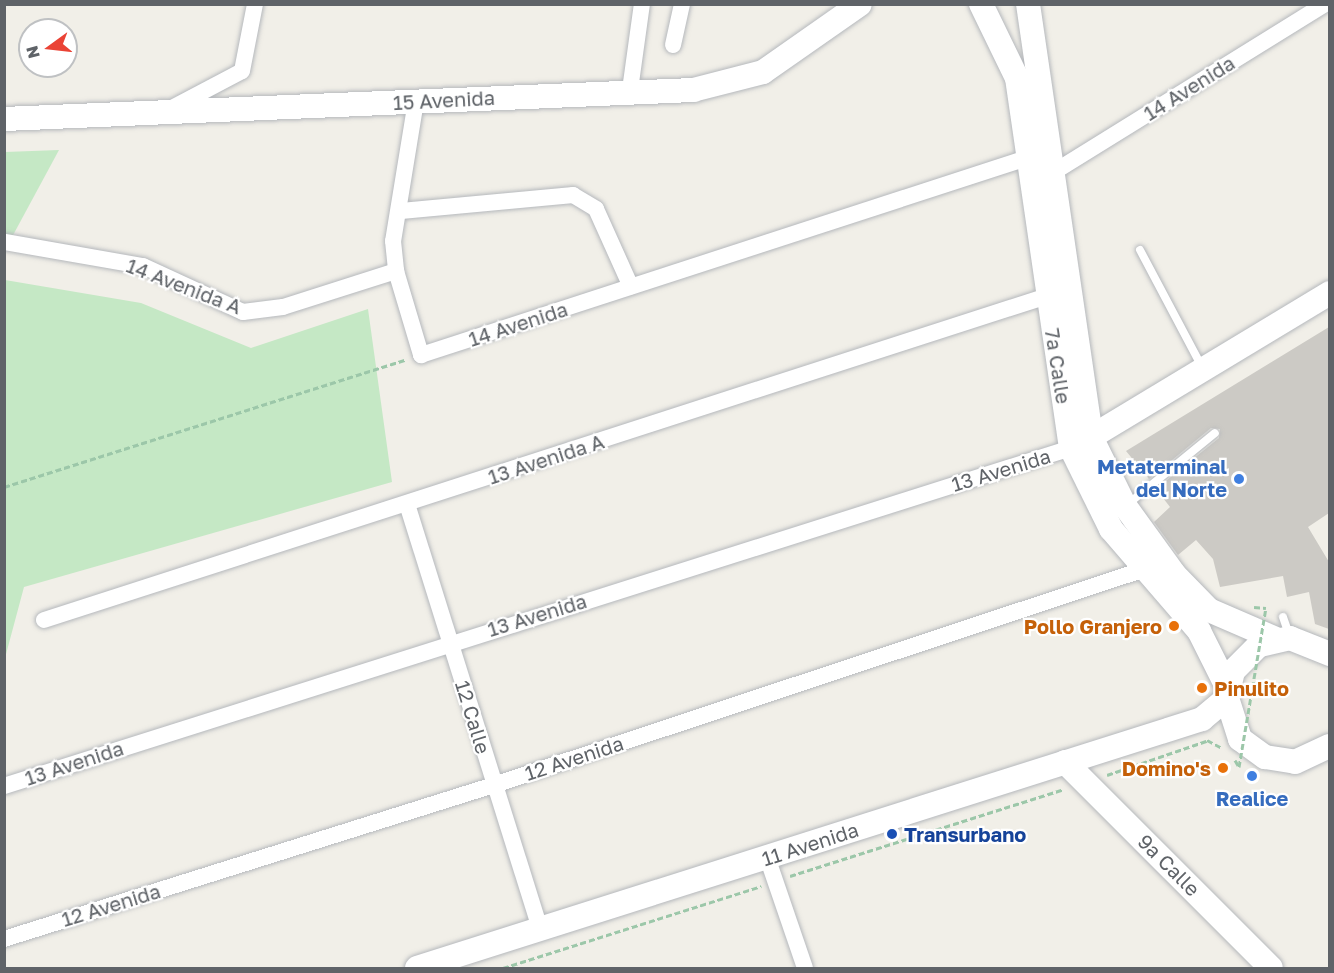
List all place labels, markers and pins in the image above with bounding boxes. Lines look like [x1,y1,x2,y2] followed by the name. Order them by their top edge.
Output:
[1097,455,1227,502] place label: Metaterminal del Norte
[1232,472,1246,486] marker: Metaterminal del Norte
[1024,614,1162,638] place label: Pollo Granjero
[1167,619,1181,633] marker: Pollo Granjero
[1214,676,1289,700] place label: Pinulito
[1195,681,1209,695] marker: Pinulito
[1122,756,1211,780] place label: Domino's
[1216,761,1230,775] marker: Domino's
[1245,769,1259,783] marker: Realice
[1216,786,1288,810] place label: Realice
[904,822,1026,846] place label: Transurbano
[885,827,899,841] marker: Transurbano

